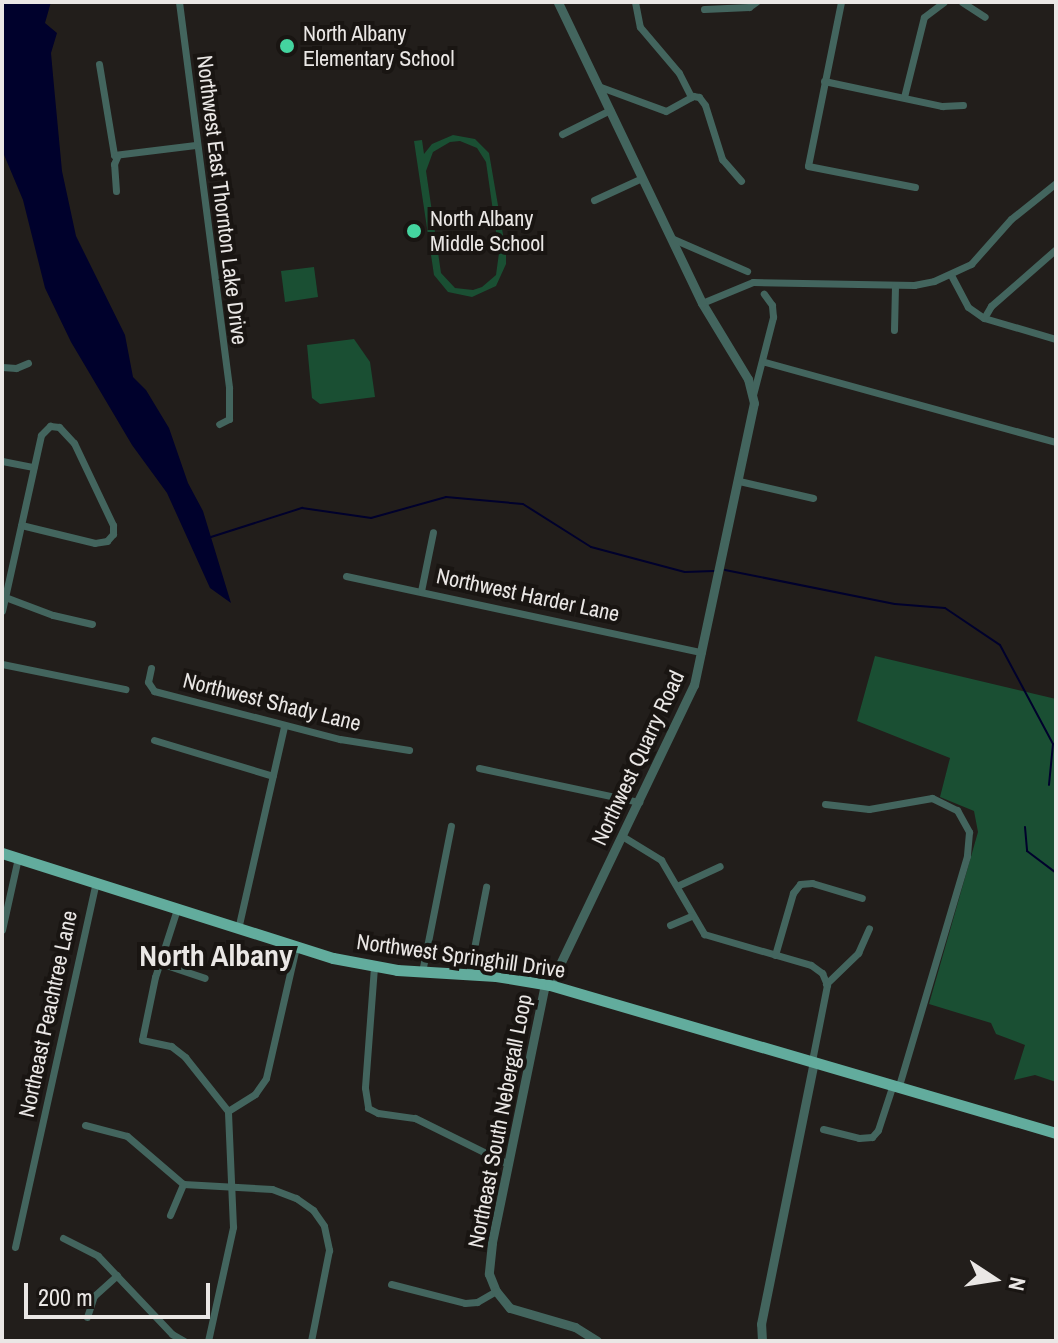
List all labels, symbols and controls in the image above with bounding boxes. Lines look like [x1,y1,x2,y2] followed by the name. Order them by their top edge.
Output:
[303,20,454,72] place label: North Albany Elementary School
[278,37,296,55] marker: North Albany Elementary School
[191,54,253,346] street label: Northwest East Thornton Lake Drive
[430,205,544,256] place label: North Albany Middle School
[405,222,423,240] marker: North Albany Middle School
[434,563,622,627] street label: Northwest Harder Lane
[180,667,364,737] street label: Northwest Shady Lane
[586,667,690,849] street label: Northwest Quarry Road
[13,908,83,1120] street label: Northeast Peachtree Lane
[355,928,567,984] street label: Northwest Springhill Drive
[139,937,293,973] district label: North Albany
[462,992,538,1250] street label: Northeast South Nebergall Loop
[954,1239,1034,1319] north arrow
[28,1267,214,1317] scale bar
[1001,1274,1034,1293] text: N
[38,1281,93,1313] text: 200 m

